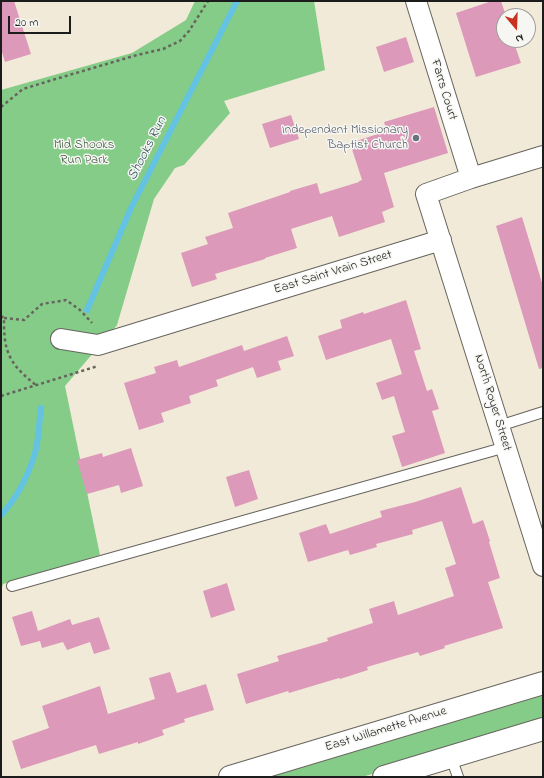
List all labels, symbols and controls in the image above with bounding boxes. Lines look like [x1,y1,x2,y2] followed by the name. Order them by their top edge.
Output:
[10,8,73,34] scale bar
[496,8,536,48] north arrow
[15,14,38,32] text: 20 m
[513,30,526,47] text: N
[426,58,460,122] street label: Farrs Court
[125,114,171,184] water label: Shooks Run
[282,123,408,154] place label: Independent Missionary Baptist Church
[411,133,421,143] marker: Independent Missionary Baptist Church
[54,138,114,169] park label: Mid Shooks Run Park
[272,248,394,298] street label: East Saint Vrain Street
[470,353,514,453] street label: North Royer Street
[323,704,449,756] street label: East Willamette Avenue

